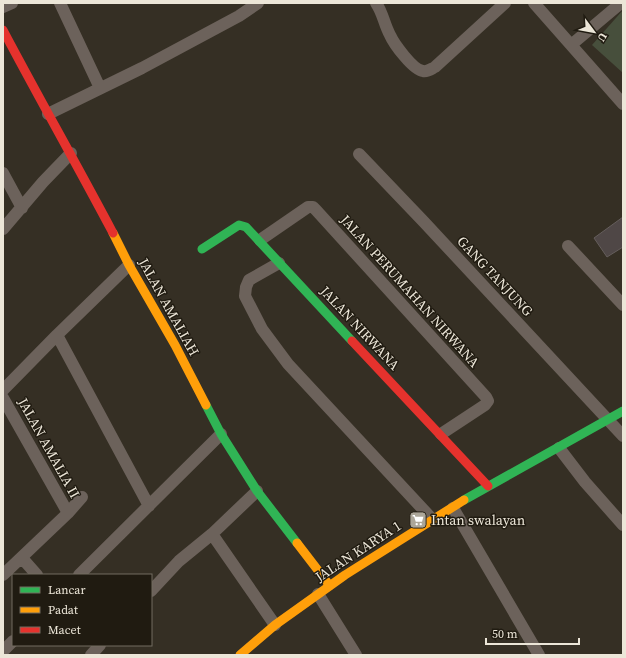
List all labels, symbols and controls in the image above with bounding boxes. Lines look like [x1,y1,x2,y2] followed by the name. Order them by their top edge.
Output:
[574,12,614,52] north arrow
[594,30,611,44] text: U
[335,209,485,372] street label: JALAN PERUMAHAN NIRWANA
[453,232,538,321] street label: GANG TANJUNG
[133,253,204,360] street label: JALAN AMALIAH
[315,281,405,375] street label: JALAN NIRWANA
[13,393,85,502] street label: JALAN AMALIA II
[408,510,428,530] supermarket icon: Intan swalayan
[431,510,526,530] place label: Intan swalayan
[310,516,405,587] street label: JALAN KARYA 1
[12,574,152,646] legend
[48,582,85,598] text: Lancar
[48,602,78,618] text: Padat
[486,620,579,646] scale bar
[48,622,81,638] text: Macet
[492,626,518,642] text: 50 m

